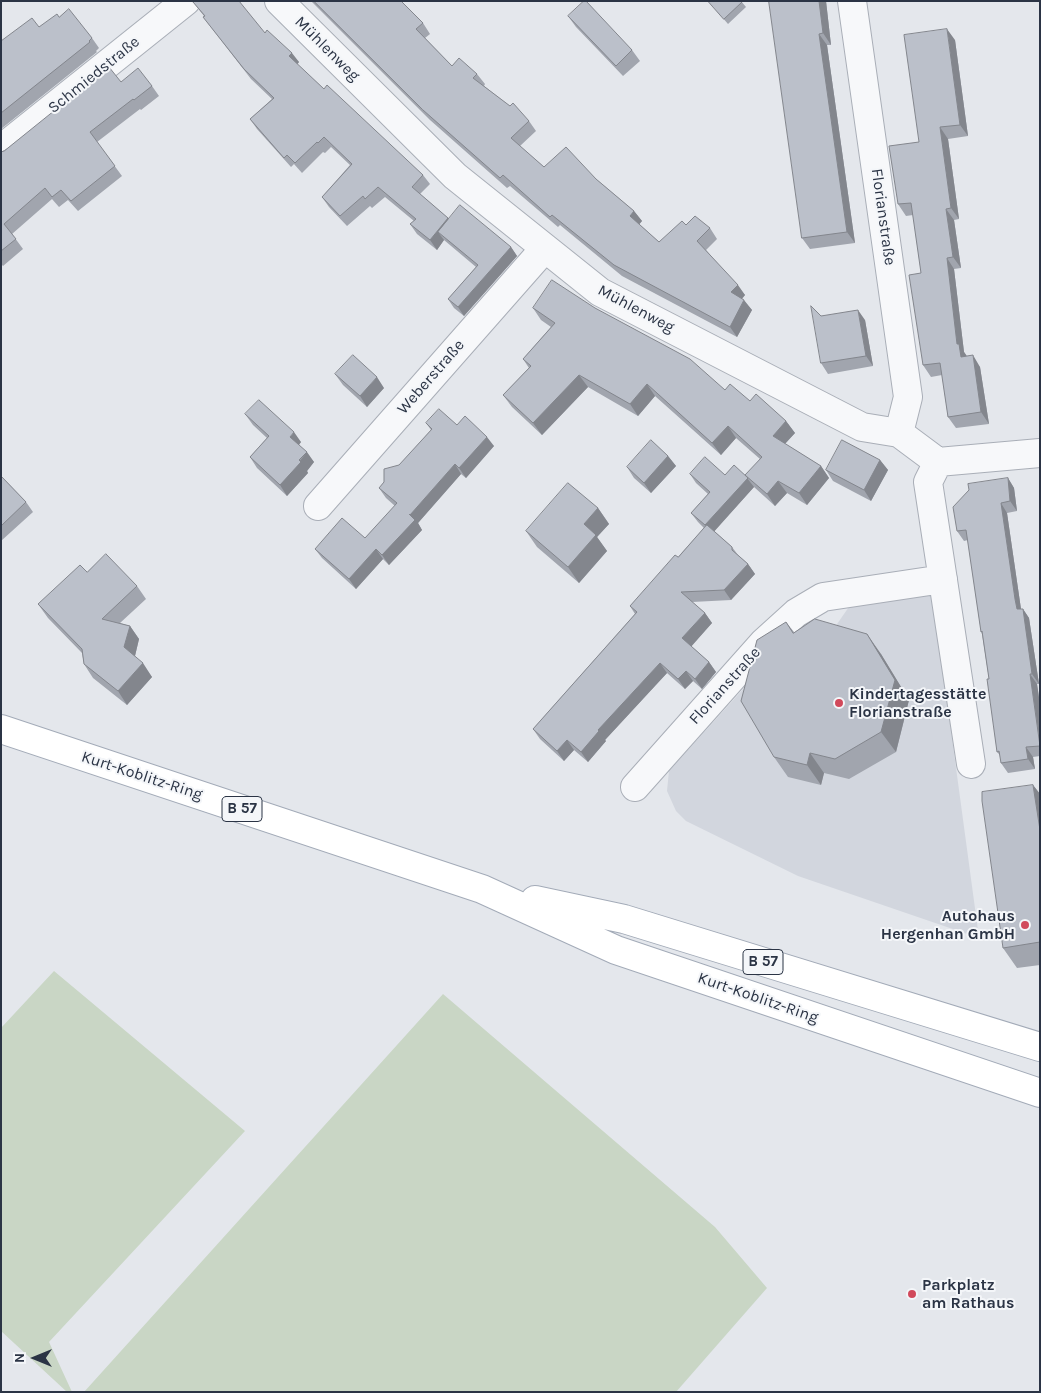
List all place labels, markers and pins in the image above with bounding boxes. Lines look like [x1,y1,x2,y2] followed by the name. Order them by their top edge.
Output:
[849,684,986,722] place label: Kindertagesstätte Florianstraße
[833,697,845,709] marker: Kindertagesstätte Florianstraße
[881,906,1015,944] place label: Autohaus Hergenhan GmbH
[1019,919,1031,931] marker: Autohaus Hergenhan GmbH
[922,1275,1014,1313] place label: Parkplatz am Rathaus
[906,1288,918,1300] marker: Parkplatz am Rathaus

